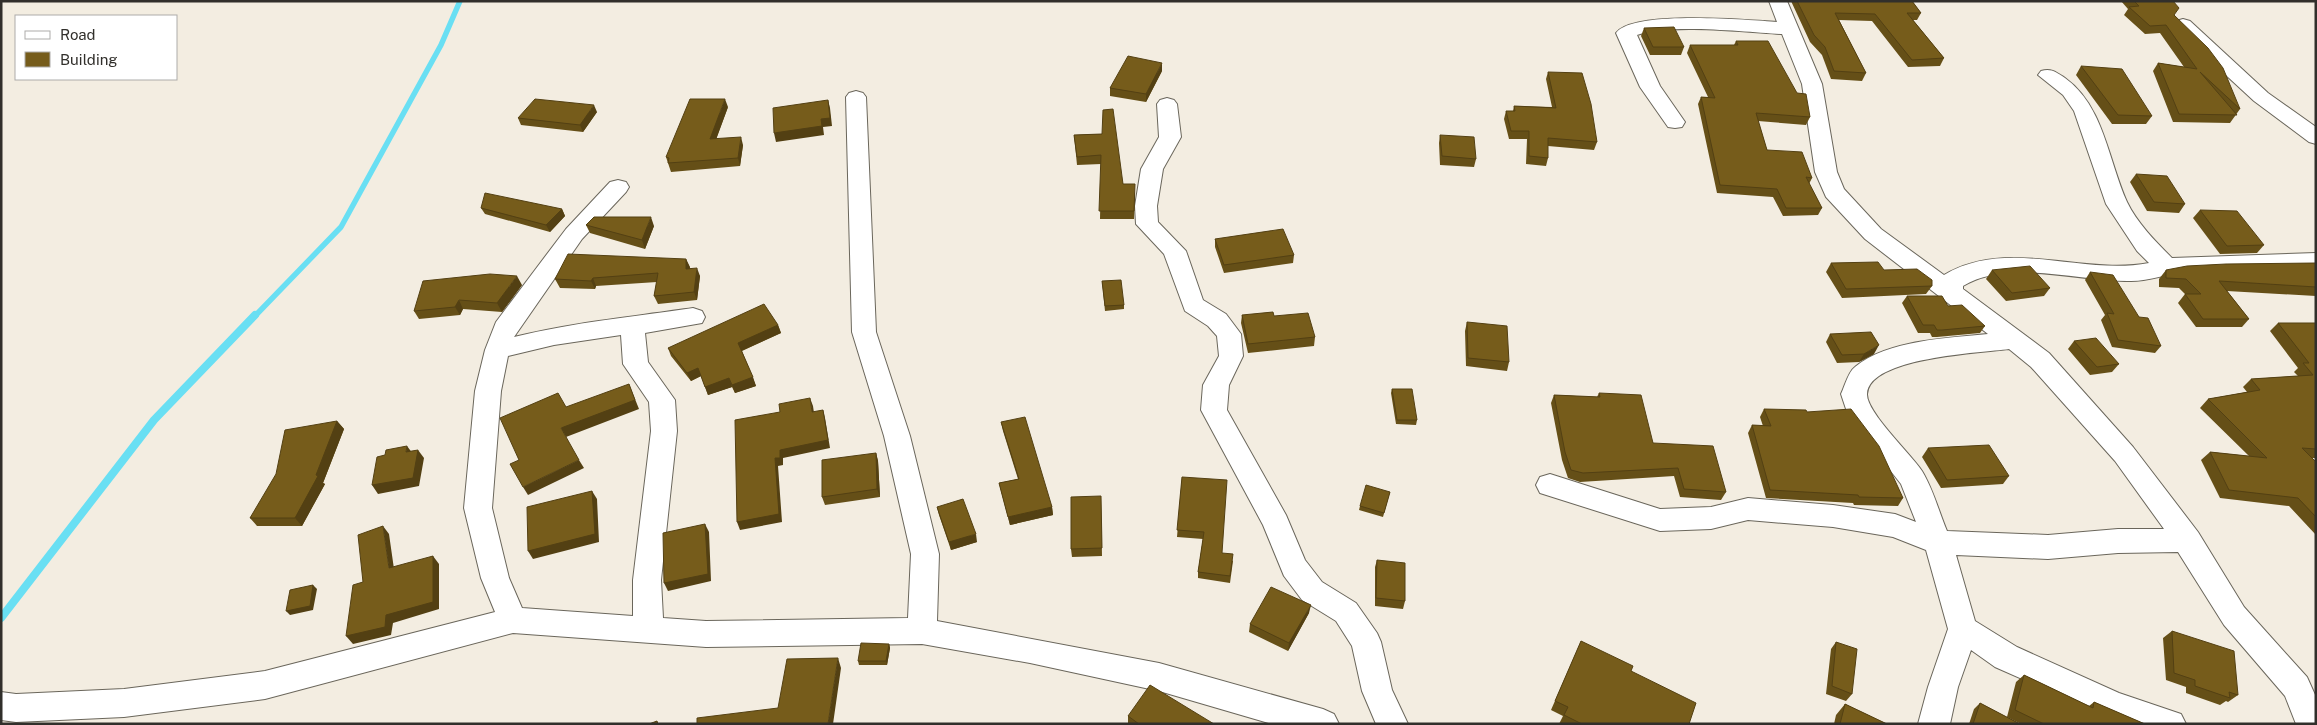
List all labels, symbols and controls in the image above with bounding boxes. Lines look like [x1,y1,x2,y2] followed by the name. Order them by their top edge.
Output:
[15,15,178,80] legend
[60,26,96,43] text: Road
[60,51,118,68] text: Building

